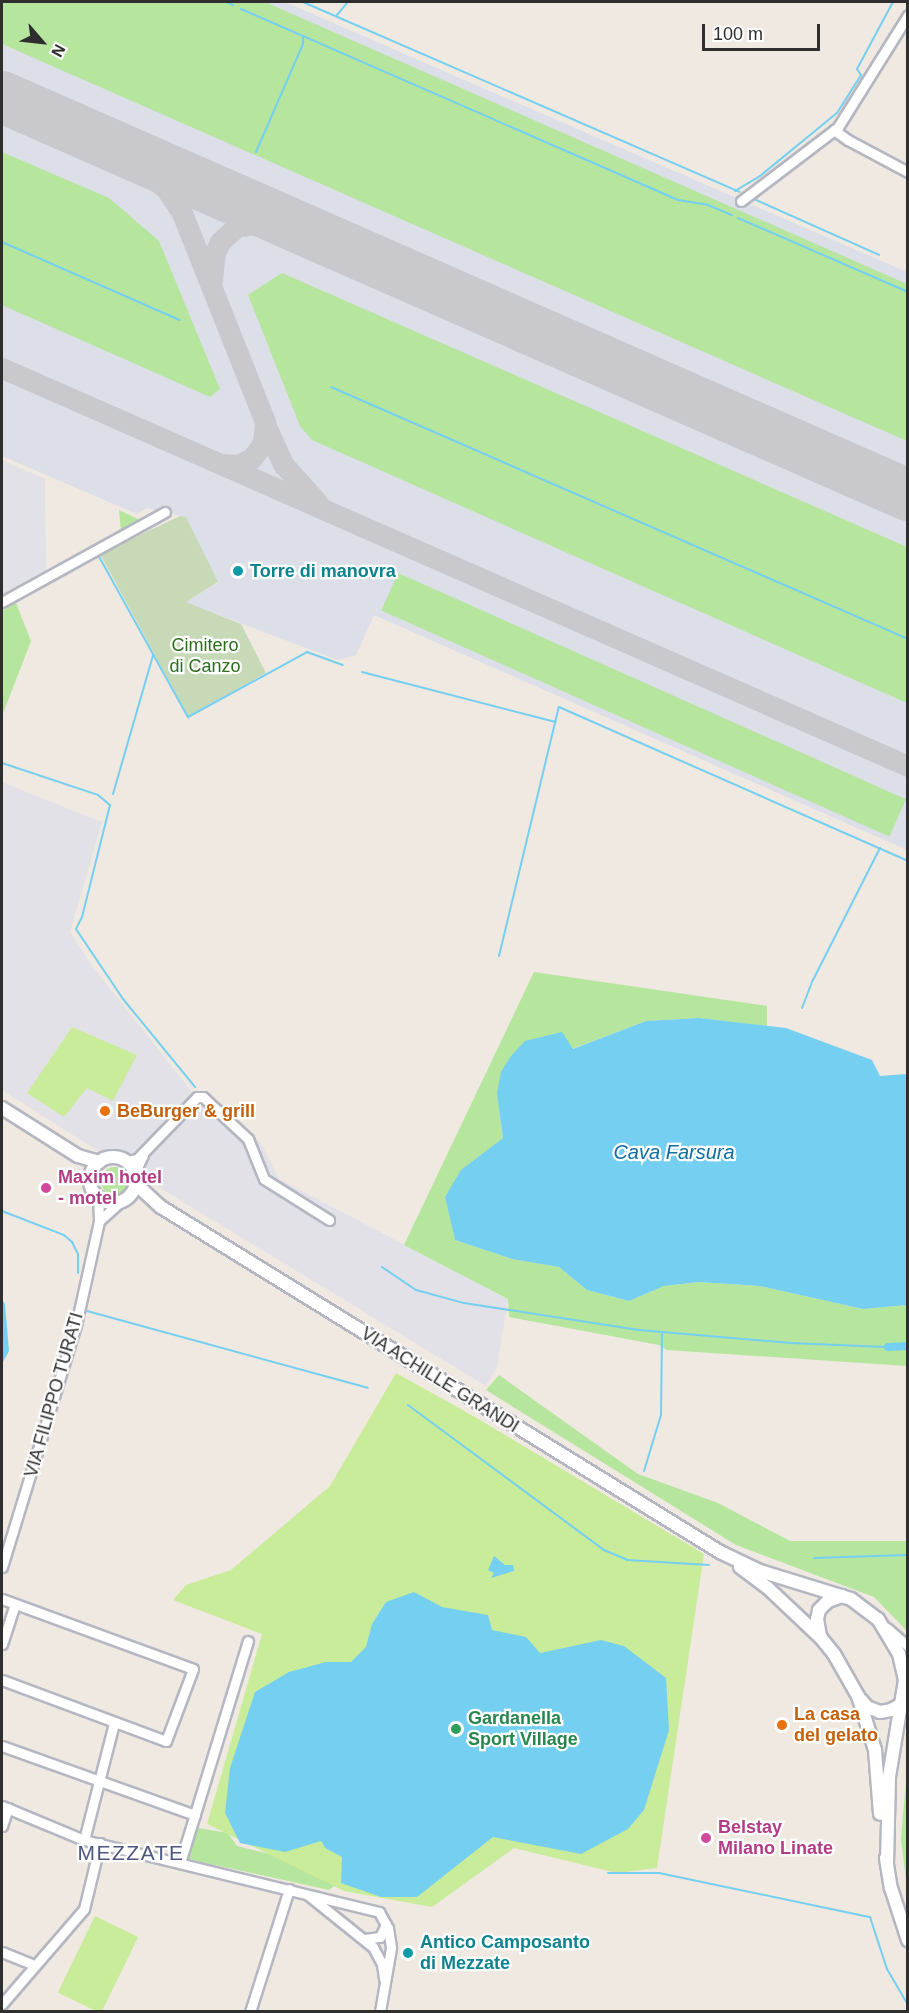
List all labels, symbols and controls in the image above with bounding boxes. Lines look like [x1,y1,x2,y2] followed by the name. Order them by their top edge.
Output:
[12,12,72,72] north arrow
[705,12,824,50] scale bar
[713,24,763,44] text: 100 m
[48,42,69,60] text: N
[250,560,396,582] place label: Torre di manovra
[231,564,245,578] marker: Torre di manovra
[169,635,241,678] park label: Cimitero di Canzo
[117,1100,255,1122] place label: BeBurger & grill
[98,1104,112,1118] marker: BeBurger & grill
[613,1140,735,1164] water label: Cava Farsura
[58,1167,162,1210] place label: Maxim hotel - motel
[39,1181,53,1195] marker: Maxim hotel - motel
[20,1310,88,1480] street label: VIA FILIPPO TURATI
[356,1322,524,1438] street label: VIA ACHILLE GRANDI
[794,1704,878,1746] place label: La casa del gelato
[468,1708,578,1750] place label: Gardanella Sport Village
[775,1718,789,1732] marker: La casa del gelato
[449,1722,463,1736] marker: Gardanella Sport Village
[718,1817,833,1860] place label: Belstay Milano Linate
[699,1831,713,1845] marker: Belstay Milano Linate
[78,1840,184,1866] district label: MEZZATE
[420,1932,590,1974] place label: Antico Camposanto di Mezzate
[401,1946,415,1960] marker: Antico Camposanto di Mezzate

